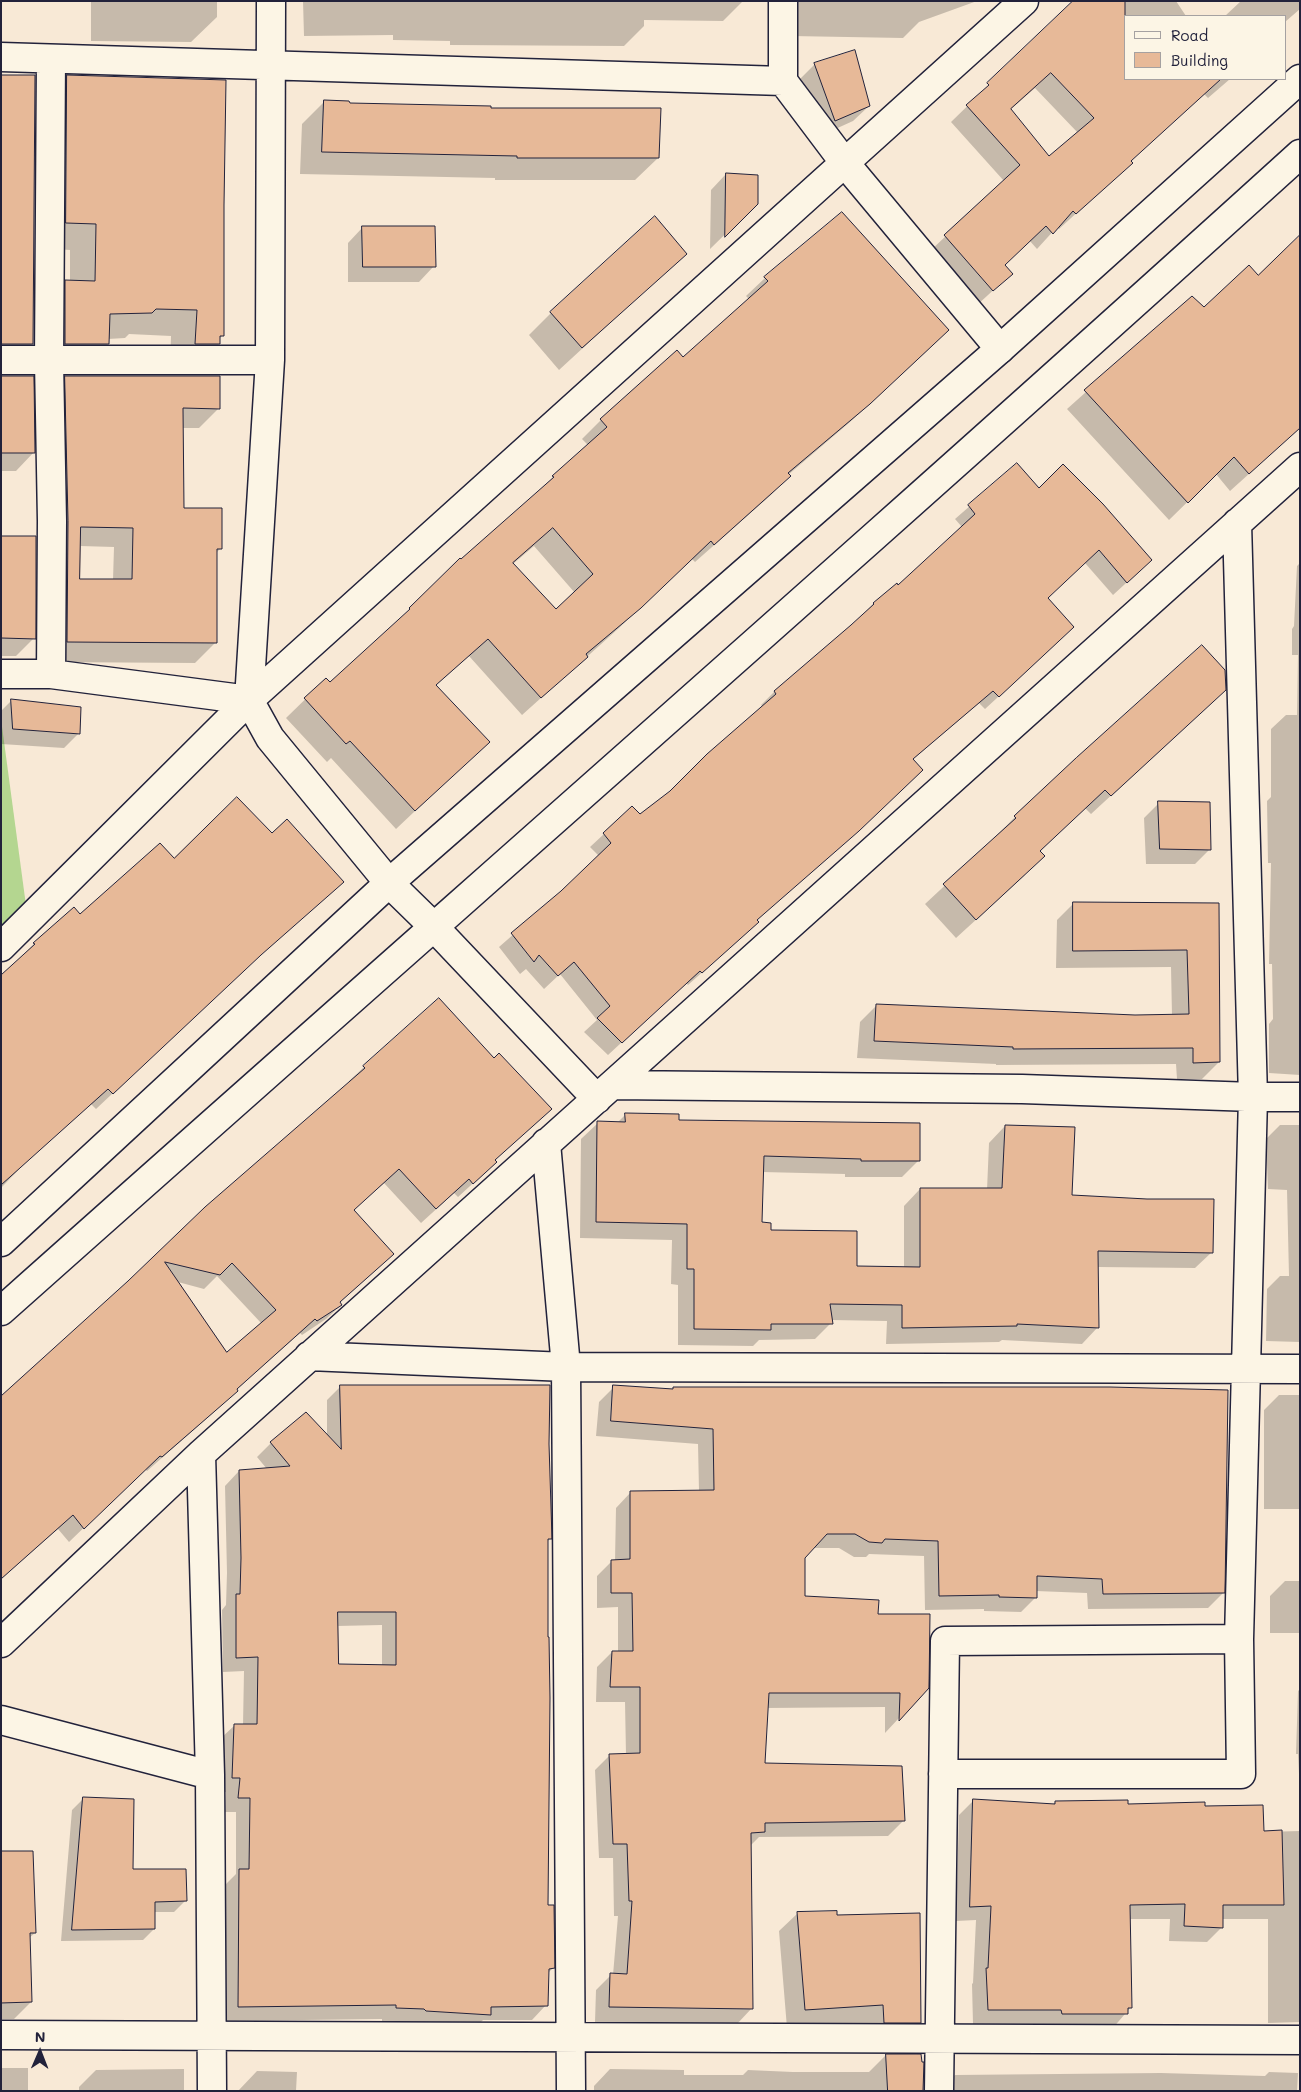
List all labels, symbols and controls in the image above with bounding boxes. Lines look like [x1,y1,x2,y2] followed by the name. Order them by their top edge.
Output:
[1124,15,1286,80] legend
[1171,25,1208,45] text: Road
[1171,50,1228,70] text: Building
[15,2027,65,2077] north arrow
[35,2027,46,2046] text: N

